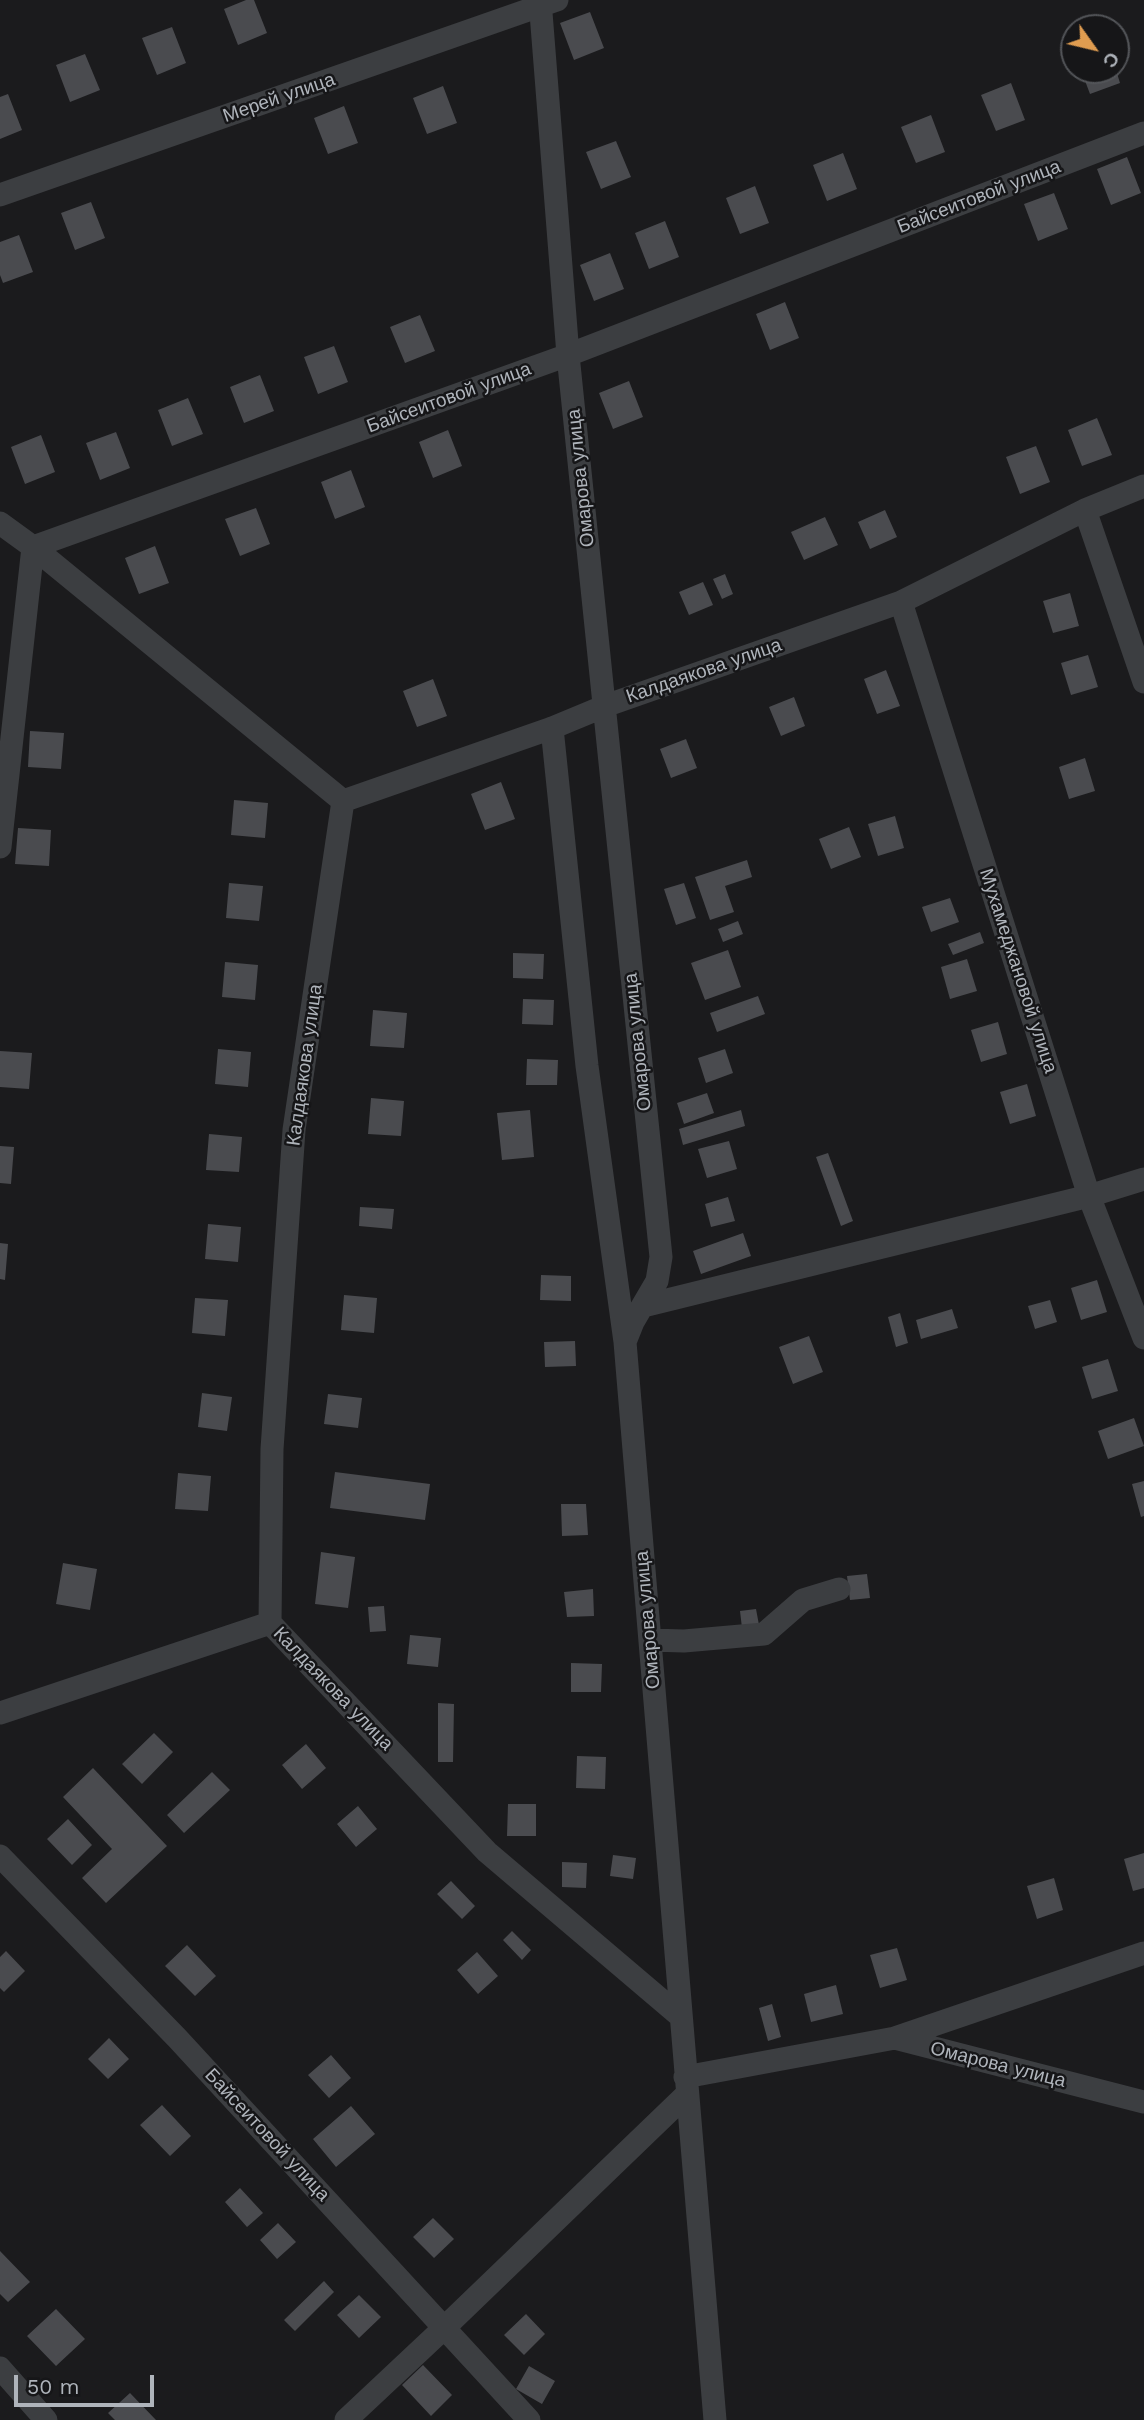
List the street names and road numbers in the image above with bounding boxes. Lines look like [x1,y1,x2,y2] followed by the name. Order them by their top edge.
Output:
[220,68,338,128] street label: Мерей улица
[894,155,1064,239] street label: Байсеитовой улица
[364,358,534,438] street label: Байсеитовой улица
[562,408,600,548] street label: Омарова улица
[623,634,785,708] street label: Калдаякова улица
[974,866,1062,1076] street label: Мухамеджановой улица
[619,972,657,1112] street label: Омарова улица
[282,983,328,1147] street label: Калдаякова улица
[631,1550,665,1690] street label: Омарова улица
[268,1622,398,1756] street label: Калдаякова улица
[928,2037,1068,2093] street label: Омарова улица
[200,2064,334,2206] street label: Байсеитовой улица

